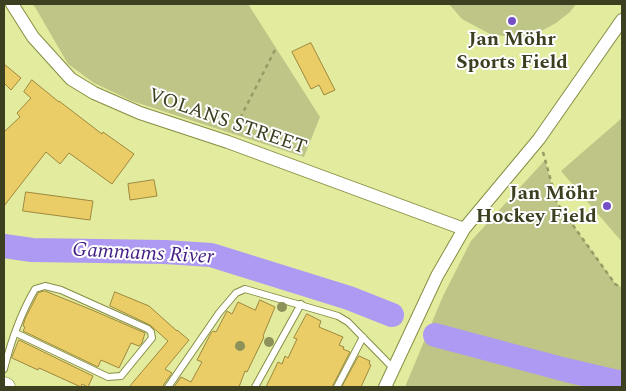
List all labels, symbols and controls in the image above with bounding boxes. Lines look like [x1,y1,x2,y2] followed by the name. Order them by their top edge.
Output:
[506,15,518,27] marker: Jan Möhr Sports Field
[456,29,568,76] place label: Jan Möhr Sports Field
[145,85,309,161] street label: VOLANS STREET
[476,183,597,230] place label: Jan Möhr Hockey Field
[601,200,613,212] marker: Jan Möhr Hockey Field
[71,239,215,271] water label: Gammams River

